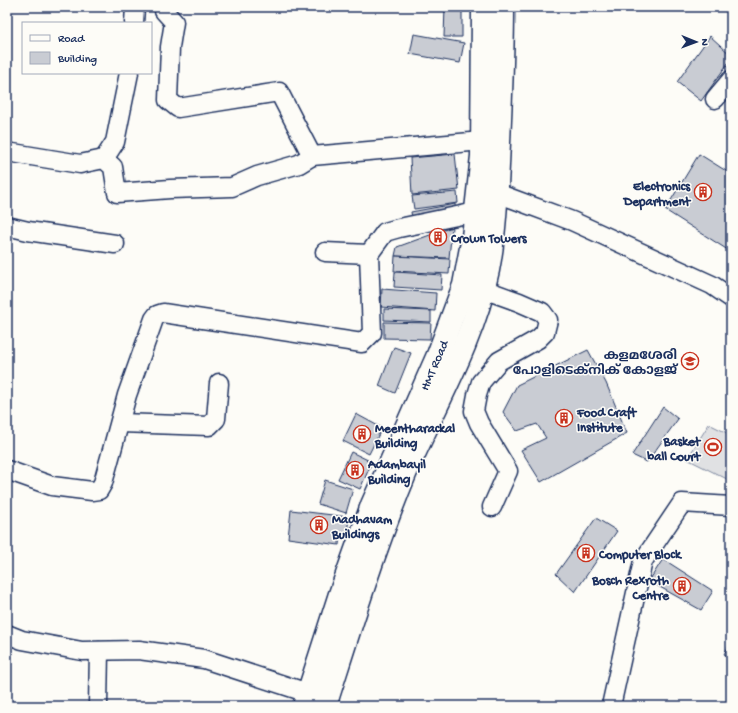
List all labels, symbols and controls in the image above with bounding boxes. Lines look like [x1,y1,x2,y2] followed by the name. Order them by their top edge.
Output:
[22,22,152,74] legend
[676,22,716,62] north arrow
[58,33,85,47] text: Road
[698,38,710,46] text: N
[57,53,97,67] text: Building
[623,180,692,211] place label: Electronics Department
[693,182,713,202] building icon: Electronics Department
[428,227,448,247] building icon: Crown Towers
[450,232,528,247] place label: Crown Towers
[418,337,453,393] street label: HMT Road
[513,347,679,379] place label: കളമശേരി പോളിടെക്നിക് കോളജ്
[680,351,700,371] school or university icon: കളമശേരി പോളിടെക്നിക് കോളജ്
[576,405,638,436] place label: Food Craft Institute
[554,408,574,428] building icon: Food Craft Institute
[374,422,455,452] place label: Meentharackal Building
[352,424,372,444] building icon: Meentharackal Building
[646,435,702,465] place label: Basket ball Court
[703,437,723,457] sports icon: Basket ball Court
[367,458,426,488] place label: Adambayil Building
[345,460,365,480] building icon: Adambayil Building
[331,513,393,543] place label: Madhavam Buildings
[309,515,329,535] building icon: Madhavam Buildings
[576,543,596,563] building icon: Computer Block
[598,548,683,564] place label: Computer Block
[591,574,670,604] place label: Bosch Rexroth Centre
[672,576,692,596] building icon: Bosch Rexroth Centre

